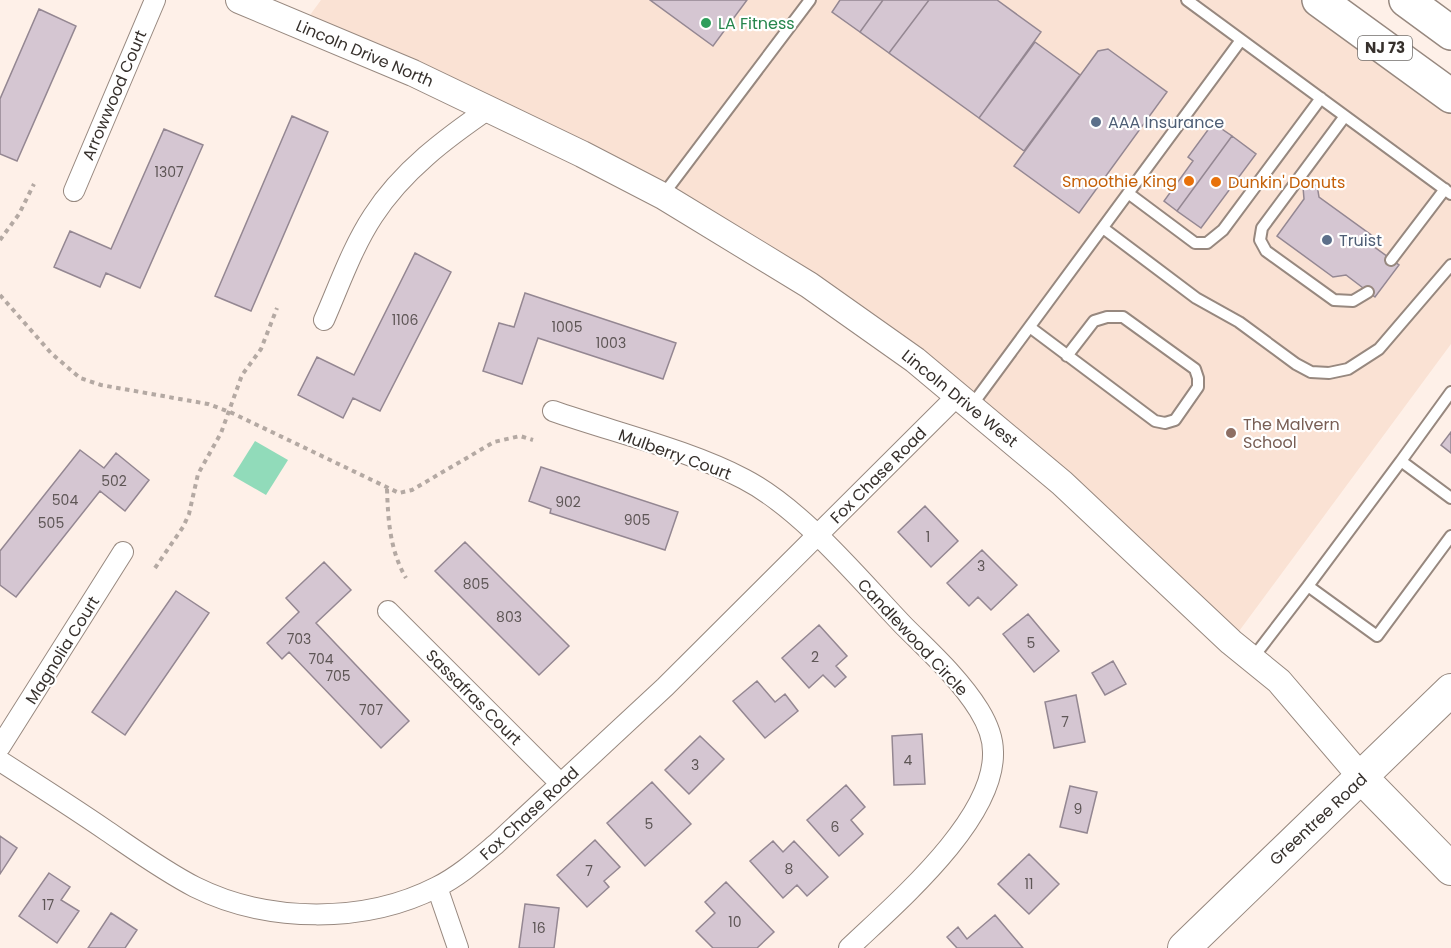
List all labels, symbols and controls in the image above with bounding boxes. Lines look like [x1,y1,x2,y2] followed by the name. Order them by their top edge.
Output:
[718,12,795,35] place label: LA Fitness
[292,14,437,93] street label: Lincoln Drive North
[699,16,713,30] marker: LA Fitness
[77,26,152,164] street label: Arrowwood Court
[1358,36,1412,60] road number: NJ 73
[1108,111,1224,134] place label: AAA Insurance
[1089,115,1103,129] marker: AAA Insurance
[154,162,184,182] house number: 1307
[1062,170,1177,193] place label: Smoothie King
[1228,171,1345,194] place label: Dunkin' Donuts
[1182,174,1196,188] marker: Smoothie King
[1209,175,1223,189] marker: Dunkin' Donuts
[1339,229,1382,252] place label: Truist
[1320,233,1334,247] marker: Truist
[392,310,418,330] house number: 1106
[552,317,582,337] house number: 1005
[596,333,626,353] house number: 1003
[897,344,1023,453] street label: Lincoln Drive West
[1243,413,1340,454] place label: The Malvern School
[825,422,932,529] street label: Fox Chase Road
[615,423,735,486] street label: Mulberry Court
[1224,426,1238,440] marker: The Malvern School
[101,471,127,491] house number: 502
[52,490,78,510] house number: 504
[555,492,581,512] house number: 902
[624,510,650,530] house number: 905
[38,513,64,533] house number: 505
[926,527,930,547] house number: 1
[977,556,985,576] house number: 3
[463,574,489,594] house number: 805
[852,574,973,701] street label: Candlewood Circle
[20,592,105,709] street label: Magnolia Court
[496,607,522,627] house number: 803
[287,629,311,649] house number: 703
[1027,633,1035,653] house number: 5
[421,644,527,751] street label: Sassafras Court
[811,647,819,667] house number: 2
[308,649,334,669] house number: 704
[325,666,351,686] house number: 705
[359,700,383,720] house number: 707
[1061,712,1069,732] house number: 7
[904,750,913,770] house number: 4
[691,755,699,775] house number: 3
[475,761,584,865] street label: Fox Chase Road
[1264,768,1372,871] street label: Greentree Road
[1074,799,1082,819] house number: 9
[645,814,653,834] house number: 5
[831,817,840,837] house number: 6
[785,859,794,879] house number: 8
[585,861,593,881] house number: 7
[1025,874,1033,894] house number: 11
[42,895,54,915] house number: 17
[728,912,742,932] house number: 10
[532,918,546,938] house number: 16

